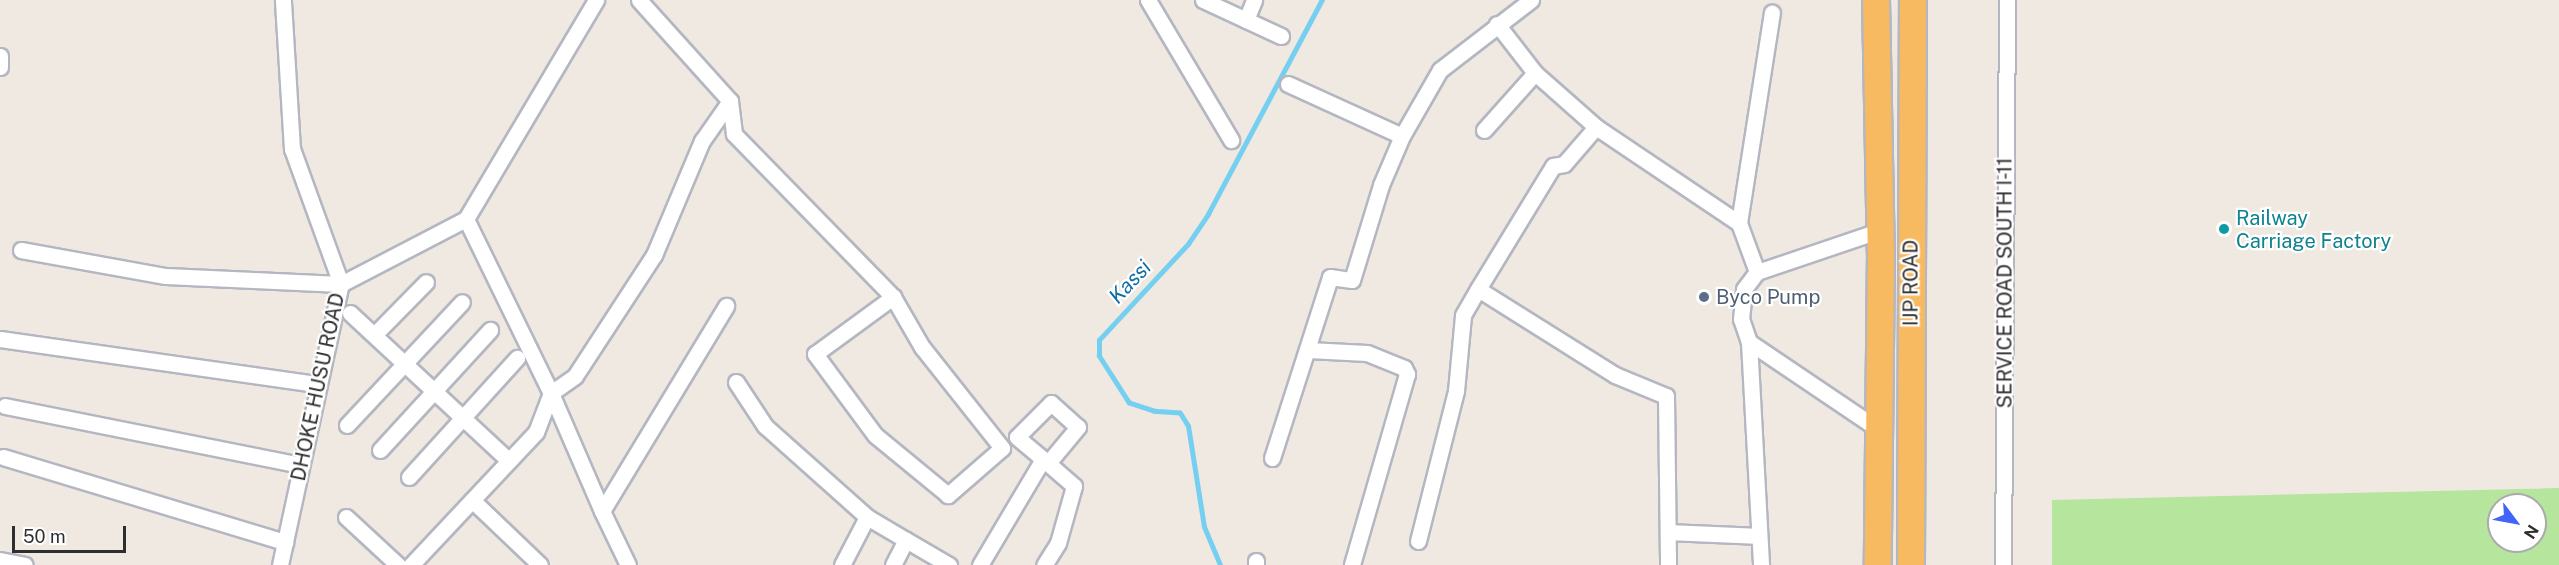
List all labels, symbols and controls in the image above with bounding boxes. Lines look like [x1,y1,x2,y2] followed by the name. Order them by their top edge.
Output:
[1993,158,2017,408] street label: SERVICE ROAD SOUTH I-11
[2236,206,2391,253] place label: Railway Carriage Factory
[2217,222,2231,236] marker: Railway Carriage Factory
[1899,240,1923,326] street label: IJP ROAD
[1104,255,1156,309] water label: Kassi
[1716,285,1820,309] place label: Byco Pump
[1697,290,1711,304] marker: Byco Pump
[286,291,350,483] street label: DHOKE HUSU ROAD
[2487,493,2547,553] north arrow
[15,514,129,552] scale bar
[2520,521,2542,542] text: N
[23,526,66,547] text: 50 m

